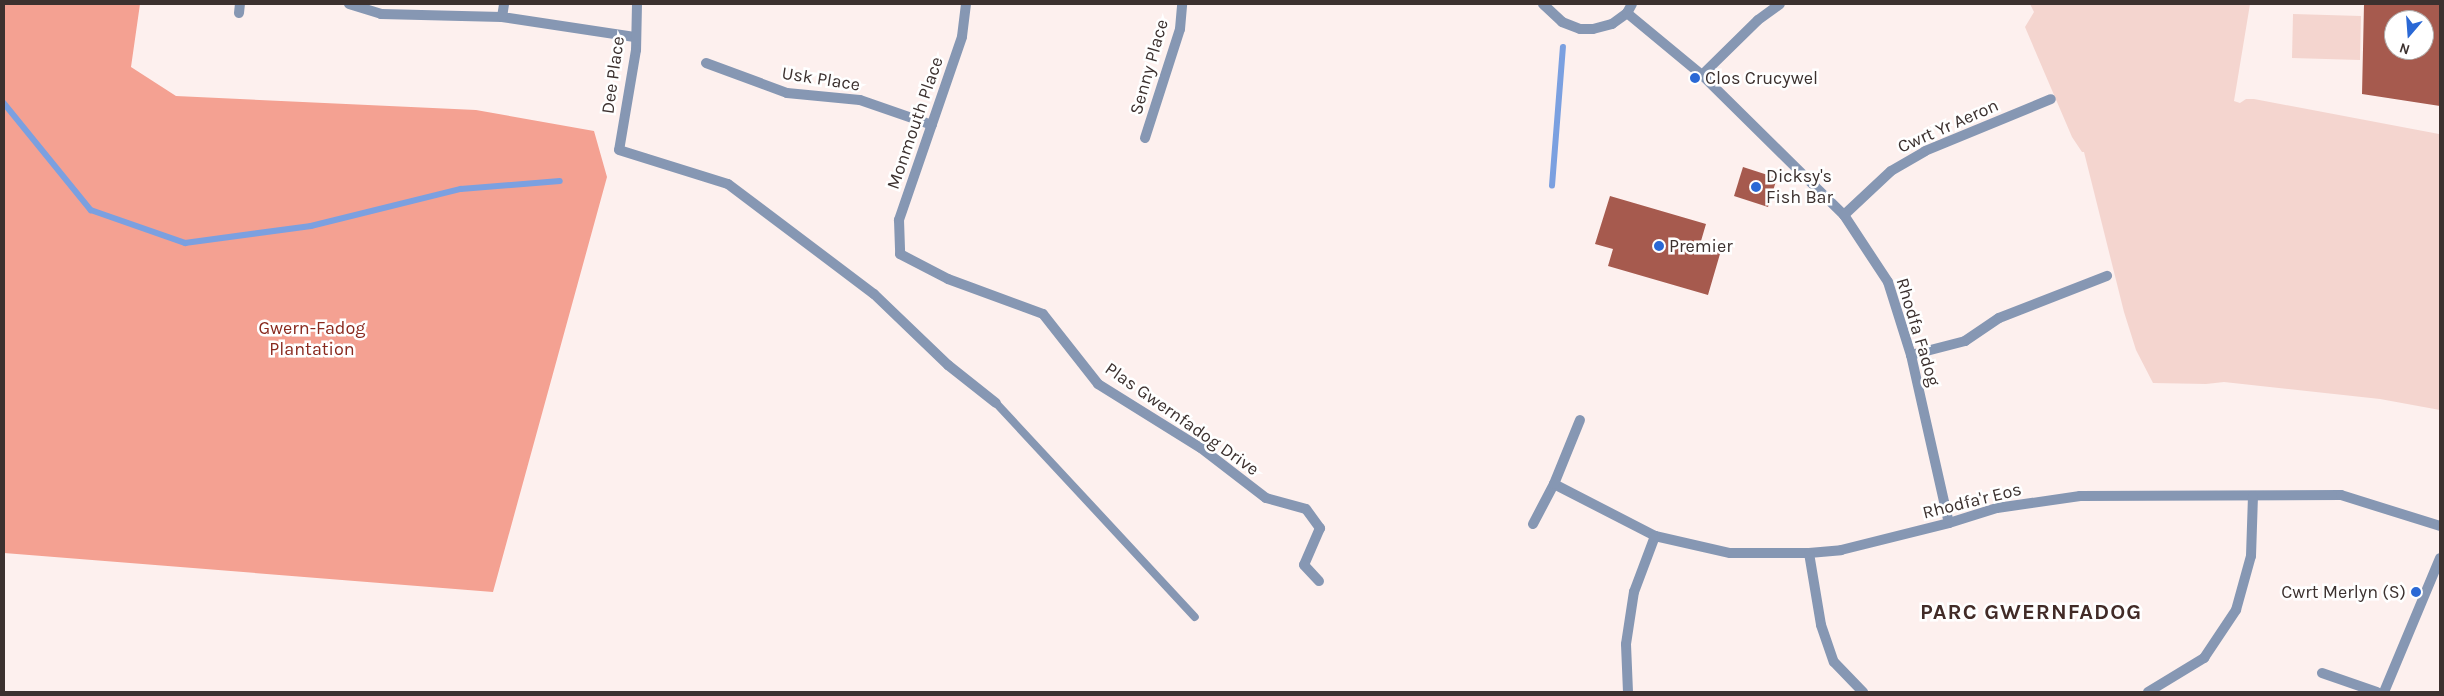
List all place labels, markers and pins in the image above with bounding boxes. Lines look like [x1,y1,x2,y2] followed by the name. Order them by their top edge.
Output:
[1705,67,1818,89] place label: Clos Crucywel
[1689,72,1701,84] marker: Clos Crucywel
[1766,166,1833,208] place label: Dicksy's Fish Bar
[1750,181,1762,193] marker: Dicksy's Fish Bar
[1669,235,1733,257] place label: Premier
[1653,240,1665,252] marker: Premier
[2281,581,2406,603] place label: Cwrt Merlyn (S)
[2410,586,2422,598] marker: Cwrt Merlyn (S)

